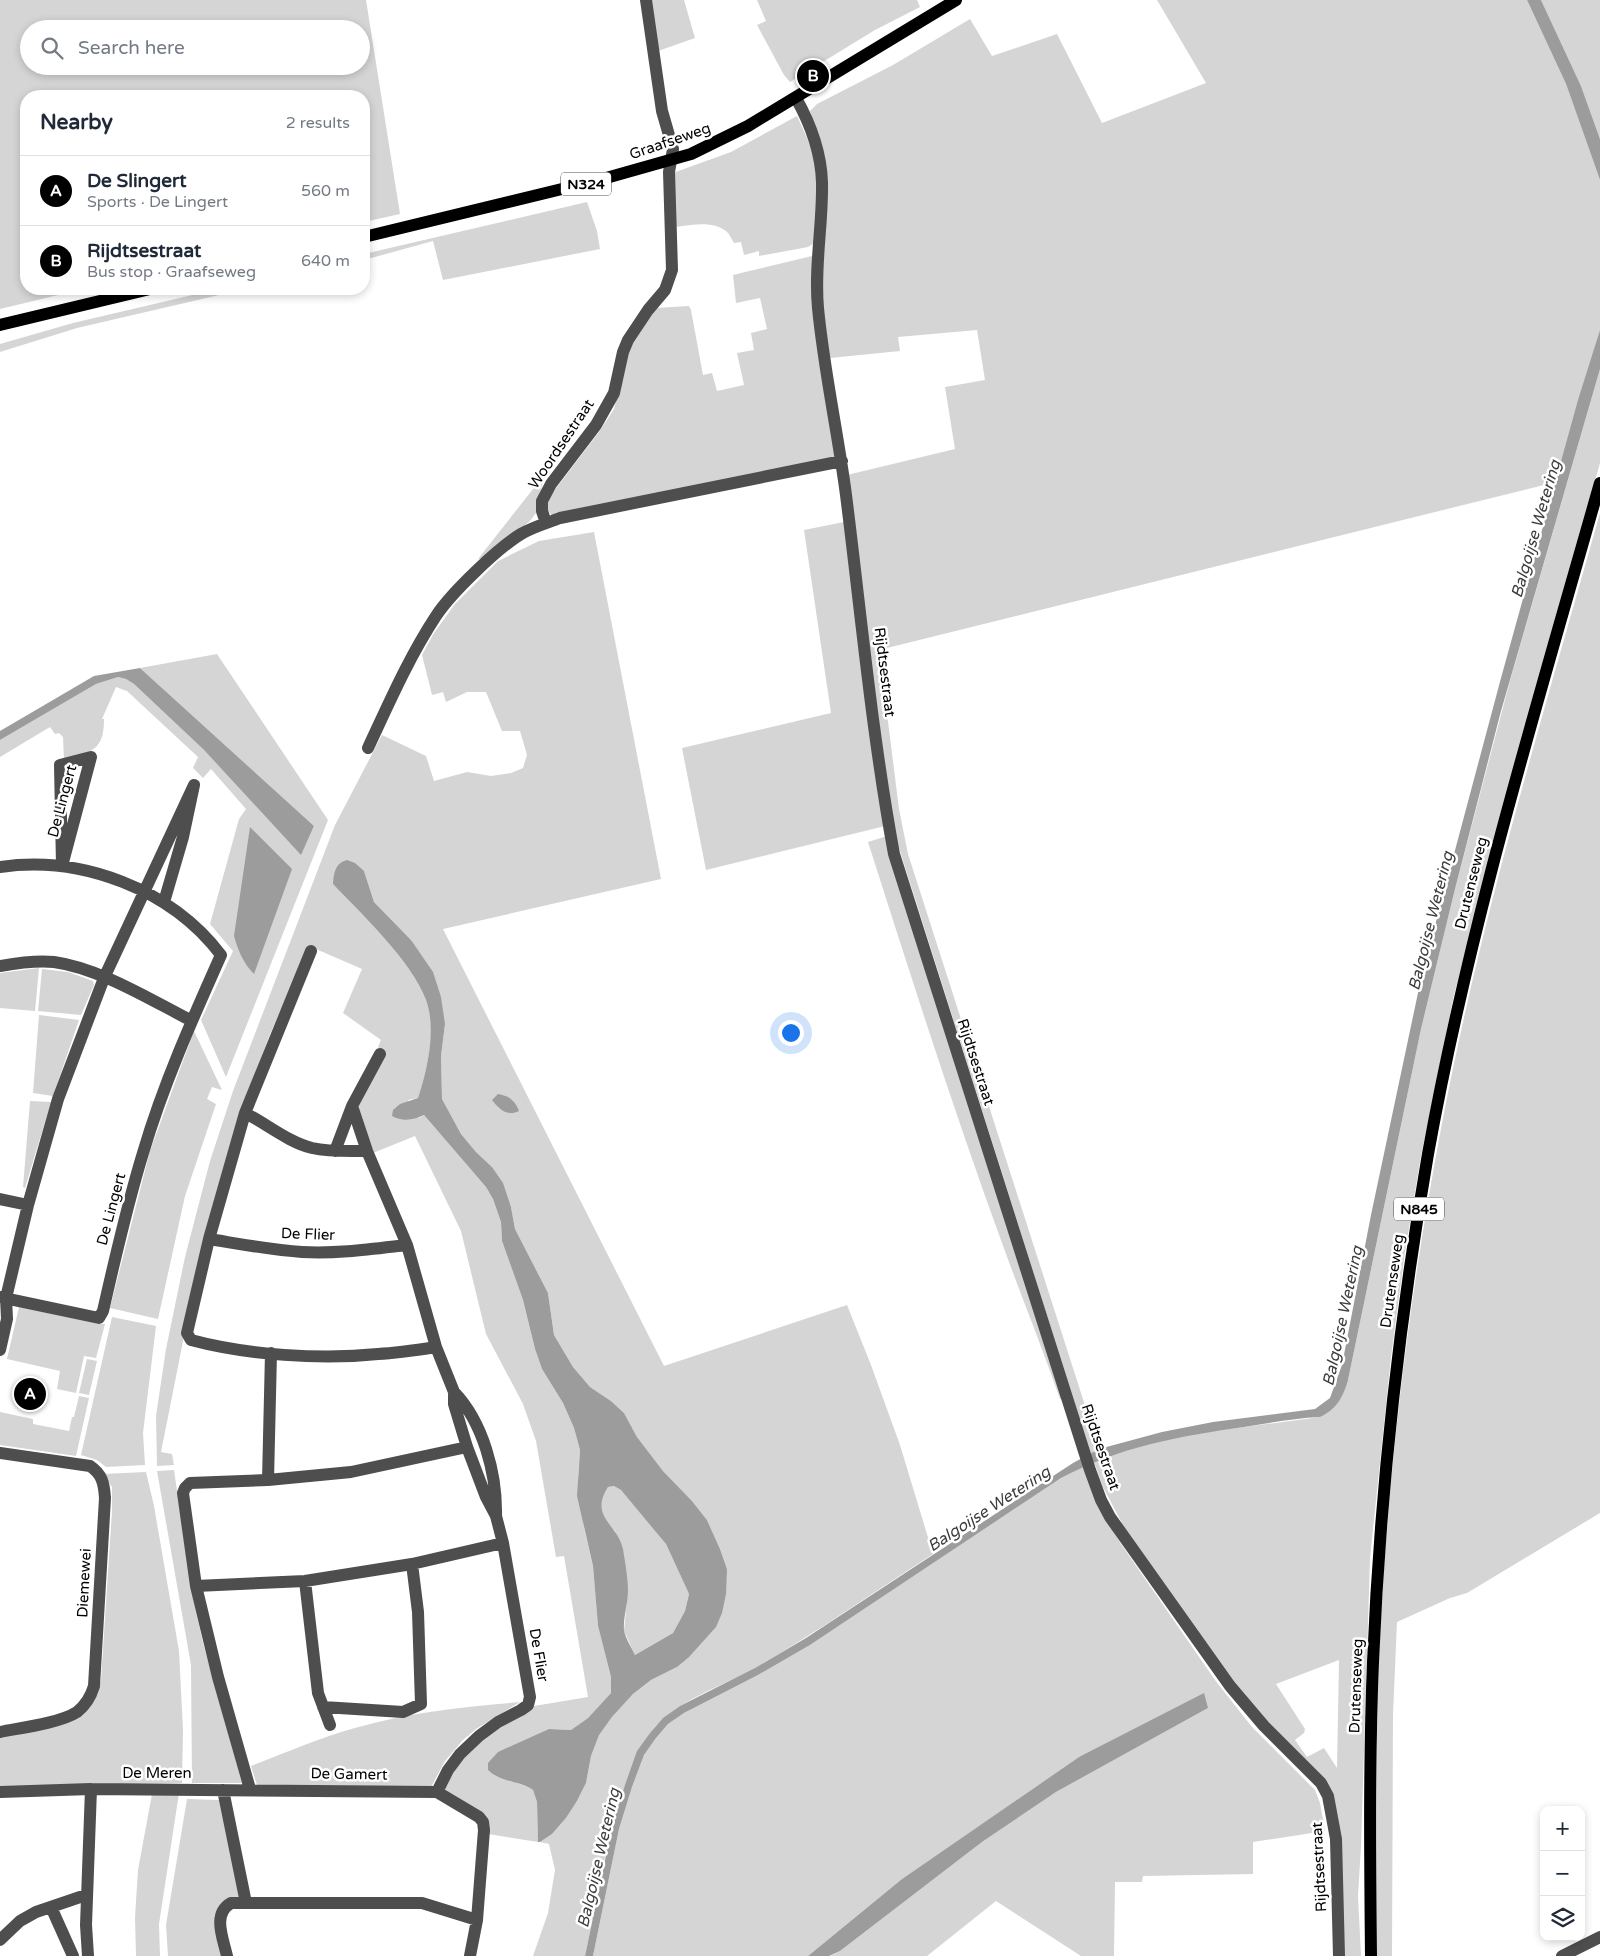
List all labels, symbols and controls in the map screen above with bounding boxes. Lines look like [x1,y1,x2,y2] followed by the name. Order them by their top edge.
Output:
[20,20,370,75] search box
[38,34,66,62] icon: search
[78,37,185,59] text: Search here
[797,57,829,95] pin: B
[40,110,113,135] text: Nearby
[286,113,350,133] text: 2 results
[627,119,713,163] street label: Graafseweg
[87,170,186,192] text: De Slingert
[561,172,611,195] road number: N324
[50,181,62,201] text: A
[301,181,350,201] text: 560 m
[87,192,228,212] text: Sports · De Lingert
[87,240,201,262] text: Rijdtsestraat
[50,251,62,271] text: B
[301,251,350,271] text: 640 m
[87,262,256,282] text: Bus stop · Graafseweg
[524,395,598,492] street label: Woordsestraat
[1507,457,1565,600] water label: Balgoijse Wetering
[871,626,899,718] street label: Rijdtsestraat
[44,763,80,839] street label: De Lingert
[1451,835,1491,931] street label: Drutenseweg
[1404,849,1458,992] water label: Balgoijse Wetering
[954,1016,999,1108] street label: Rijdtsestraat
[778,1020,804,1046] your location
[93,1171,129,1247] street label: De Lingert
[1394,1198,1444,1220] road number: N845
[281,1224,336,1244] street label: De Flier
[1377,1233,1407,1329] street label: Drutenseweg
[1318,1243,1368,1388] water label: Balgoijse Wetering
[14,1375,46,1413] pin: A
[1078,1401,1124,1493] street label: Rijdtsestraat
[924,1461,1055,1556] water label: Balgoijse Wetering
[73,1548,95,1618] street label: Diemewei
[525,1627,553,1683] street label: De Flier
[1345,1638,1367,1734] street label: Drutenseweg
[122,1764,192,1782] street label: De Meren
[310,1764,388,1784] street label: De Gamert
[573,1786,625,1930] water label: Balgoijse Wetering
[1540,1806,1585,1941] map controls
[1540,1806,1585,1851] button: +
[1308,1821,1330,1912] street label: Rijdtsestraat
[1540,1851,1585,1896] button: −
[1540,1896,1585,1941] button: layers

